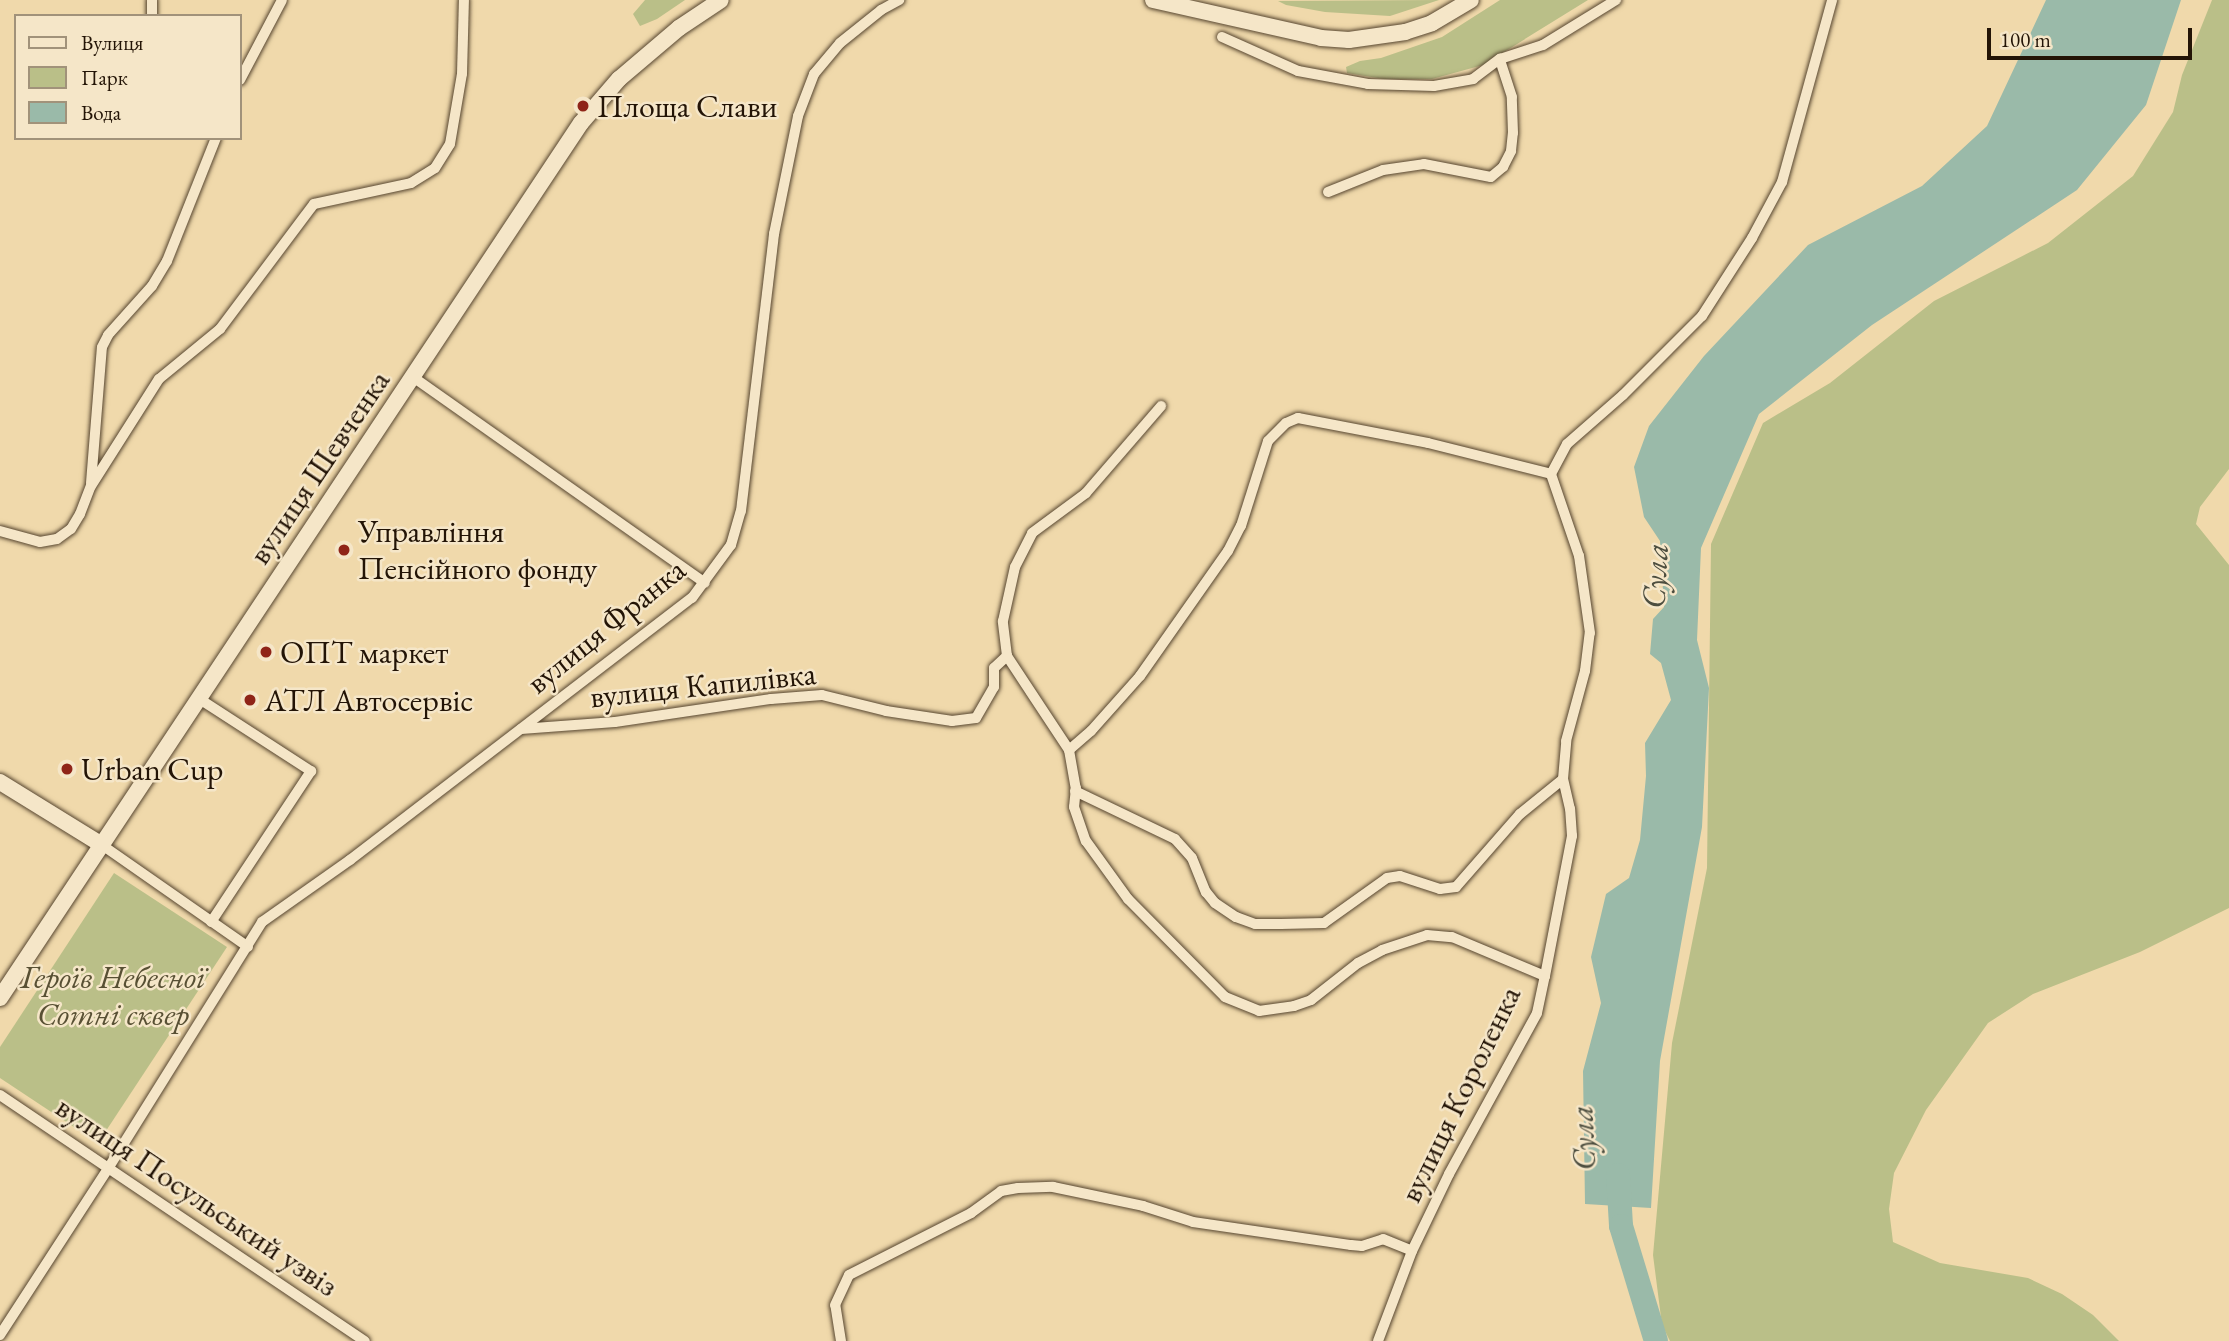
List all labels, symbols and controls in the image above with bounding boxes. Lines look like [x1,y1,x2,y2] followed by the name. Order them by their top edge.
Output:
[14,14,242,140] legend
[1991,14,2196,58] scale bar
[2000,26,2051,53] text: 100 m
[81,29,143,56] text: Вулиця
[81,64,128,91] text: Парк
[597,87,777,125] place label: Площа Слави
[575,98,591,114] marker: Площа Слави
[81,99,121,126] text: Вода
[240,363,398,571] street label: вулиця Шевченка
[358,513,597,588] place label: Управління Пенсійного фонду
[336,542,352,558] marker: Управління Пенсійного фонду
[1634,542,1676,610] water label: Сула
[519,550,693,702] street label: вулиця Франка
[280,633,448,671] place label: ОПТ маркет
[258,644,274,660] marker: ОПТ маркет
[588,654,818,716] street label: вулиця Капилівка
[264,681,473,719] place label: АТЛ Автосервіс
[242,692,258,708] marker: АТЛ Автосервіс
[81,750,223,788] place label: Urban Cup
[59,761,75,777] marker: Urban Cup
[20,959,206,1034] park label: Героїв Небесної Сотні сквер
[1391,980,1529,1208] street label: вулиця Короленка
[49,1087,345,1305] street label: вулиця Посульський узвіз
[1562,1104,1604,1172] water label: Сула

